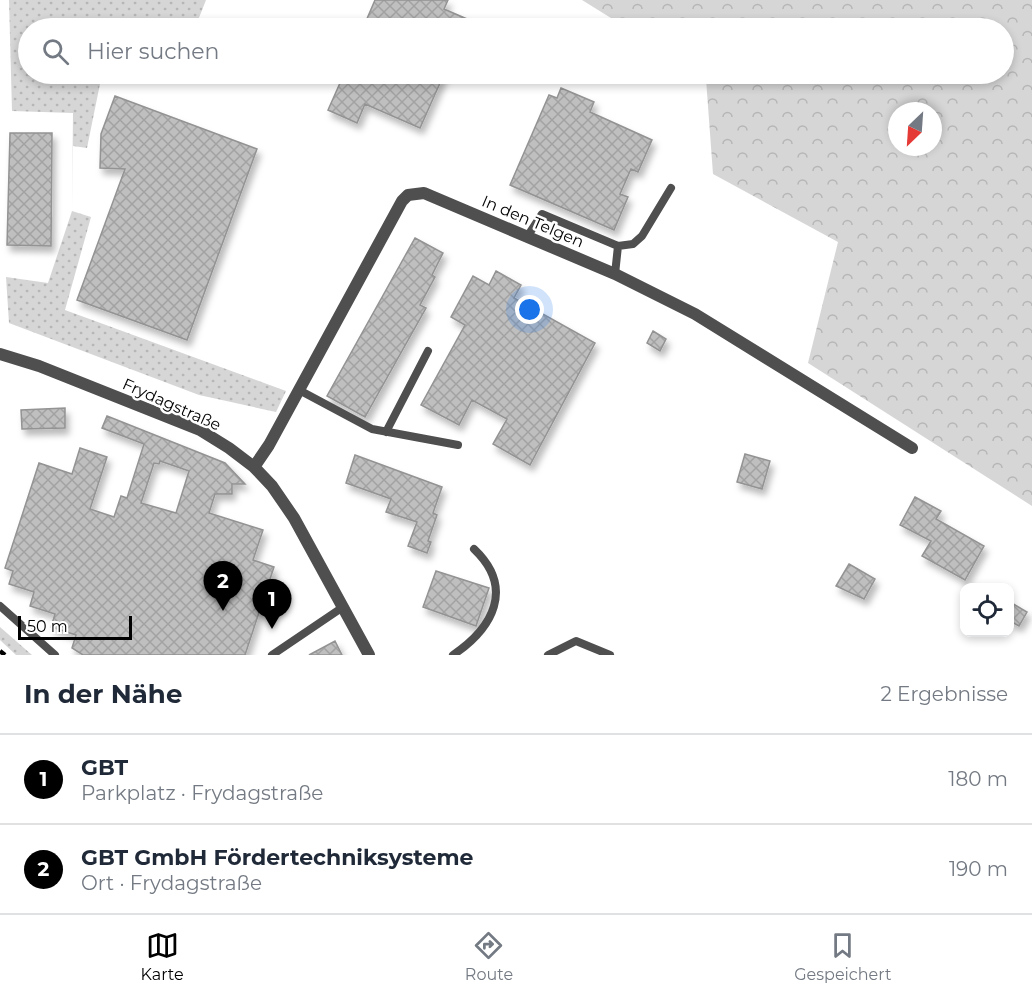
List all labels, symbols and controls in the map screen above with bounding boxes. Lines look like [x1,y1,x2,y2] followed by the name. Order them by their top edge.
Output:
[18,18,1014,84] search box
[39,35,72,68] icon: search
[87,38,219,65] text: Hier suchen
[888,102,942,156] north arrow
[479,191,587,252] street label: In den Telgen
[515,295,544,324] your location
[120,374,224,435] street label: Frydagstraße
[204,562,242,611] pin: 2
[252,580,292,629] pin: 1
[960,583,1014,637] map controls
[960,583,1014,637] button: locate
[18,613,132,640] scale bar
[27,617,68,636] text: 50 m
[24,678,182,710] text: In der Nähe
[880,682,1008,706] text: 2 Ergebnisse
[81,754,128,781] text: GBT
[40,767,47,791] text: 1
[948,767,1008,791] text: 180 m
[81,781,323,805] text: Parkplatz · Frydagstraße
[81,844,473,871] text: GBT GmbH Fördertechniksysteme
[38,857,49,881] text: 2
[949,857,1008,881] text: 190 m
[81,871,262,895] text: Ort · Frydagstraße
[141,929,184,984] tab: Karte
[465,929,513,984] tab: Route
[794,929,891,984] tab: Gespeichert

